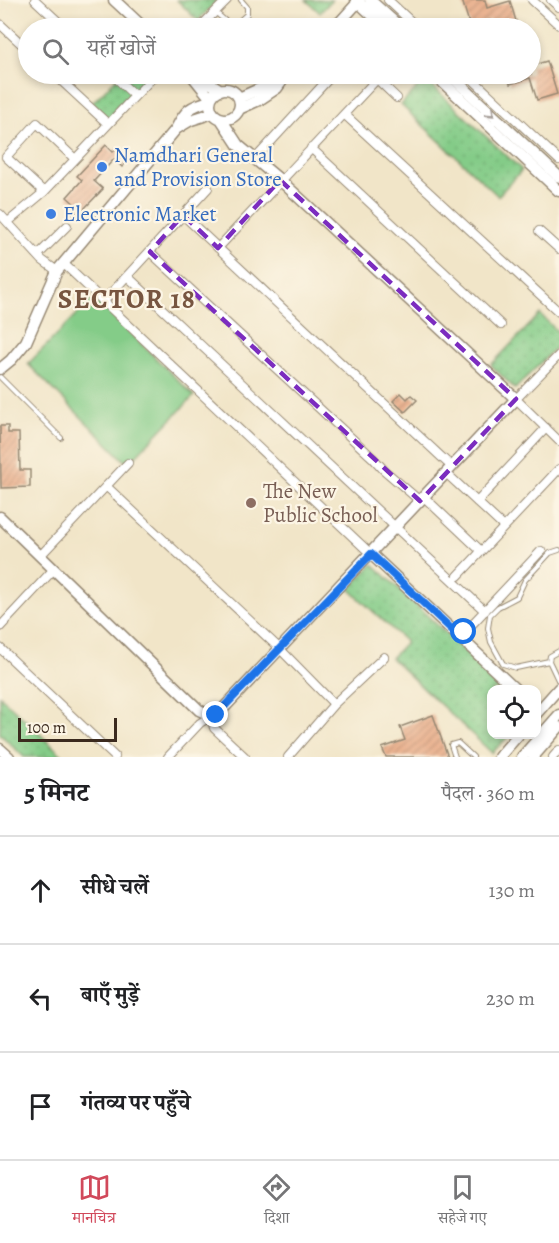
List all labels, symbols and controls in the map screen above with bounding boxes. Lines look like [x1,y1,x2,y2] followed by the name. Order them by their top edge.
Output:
[18,18,541,84] search box
[87,33,156,63] text: यहाँ खोजें
[39,35,72,68] icon: search
[484,106,495,117] one-way arrow
[114,141,282,193] place label: Namdhari General and Provision Store
[95,160,109,174] marker: Namdhari General and Provision Store
[63,200,216,228] place label: Electronic Market
[44,207,58,221] marker: Electronic Market
[58,281,196,317] district label: SECTOR 18
[263,477,378,529] place label: The New Public School
[244,496,258,510] marker: The New Public School
[450,618,476,644] route start
[487,685,541,739] map controls
[487,685,541,739] button: locate
[202,701,228,727] route end
[18,715,117,742] scale bar
[27,717,66,739] text: 100 m
[24,775,89,810] text: 5 मिनट
[442,780,535,807] text: पैदल · 360 m
[81,872,149,902] text: सीधे चलें
[24,874,57,907] icon: ahead
[489,877,535,904] text: 130 m
[81,980,139,1010] text: बाएँ मुड़ें
[24,982,57,1015] icon: left
[486,985,535,1012] text: 230 m
[81,1088,190,1118] text: गंतव्य पर पहुँचे
[24,1090,57,1123] icon: arrive
[72,1171,116,1233] tab: मानचित्र
[260,1171,293,1233] tab: दिशा
[438,1171,487,1233] tab: सहेजे गए

